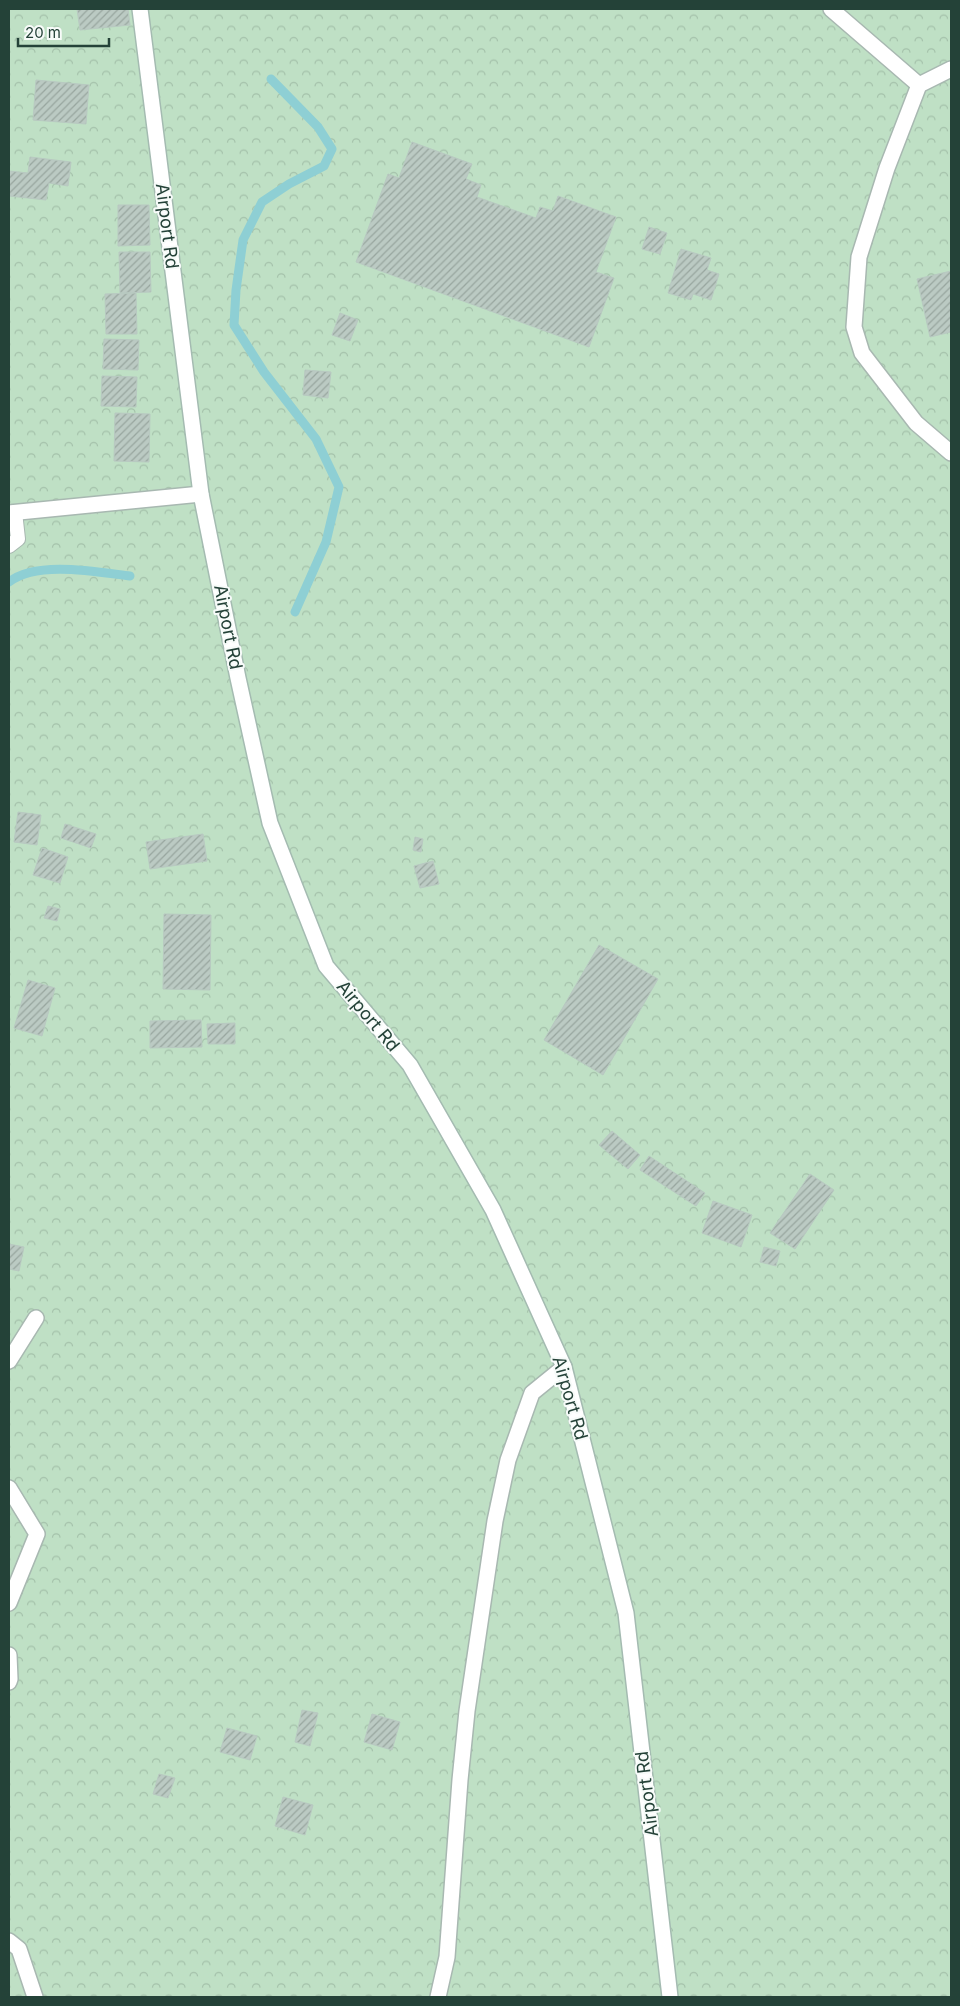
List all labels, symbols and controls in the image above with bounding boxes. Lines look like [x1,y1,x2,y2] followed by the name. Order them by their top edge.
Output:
[18,15,109,47] scale bar
[25,23,61,42] text: 20 m
[152,182,183,270] street label: Airport Rd
[210,583,247,671] street label: Airport Rd
[333,976,404,1055] street label: Airport Rd
[549,1354,592,1442] street label: Airport Rd
[631,1750,662,1838] street label: Airport Rd

